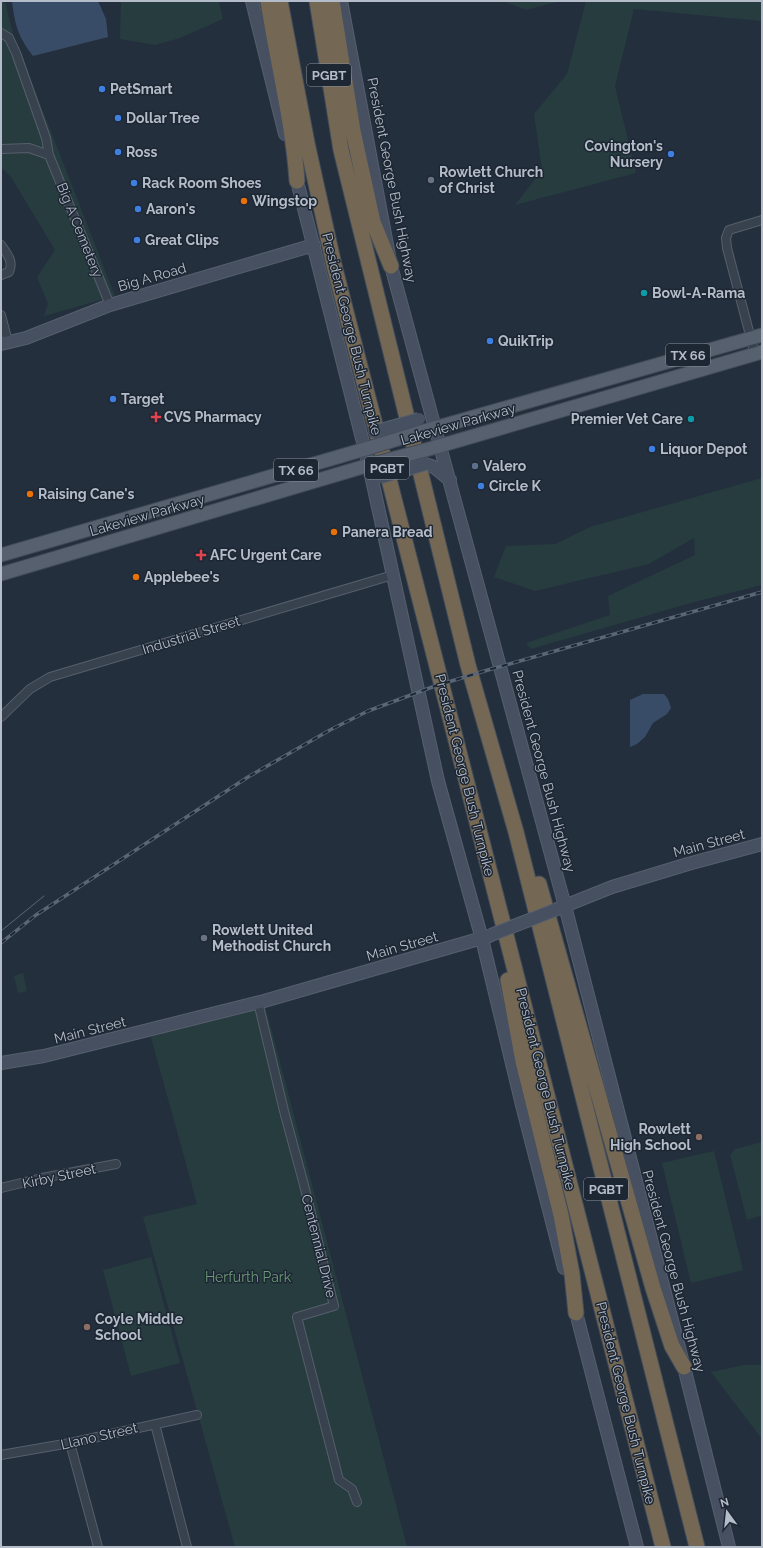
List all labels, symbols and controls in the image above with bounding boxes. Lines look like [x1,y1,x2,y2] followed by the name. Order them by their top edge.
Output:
[307,64,351,86] road number: PGBT
[364,76,420,284] street label: President George Bush Highway
[110,81,173,97] place label: PetSmart
[97,84,107,94] marker: PetSmart
[126,110,200,126] place label: Dollar Tree
[113,113,123,123] marker: Dollar Tree
[584,138,663,170] place label: Covington's Nursery
[126,144,157,160] place label: Ross
[113,147,123,157] marker: Ross
[666,149,676,159] marker: Covington's Nursery
[439,164,543,196] place label: Rowlett Church of Christ
[142,175,262,191] place label: Rack Room Shoes
[426,175,436,185] marker: Rowlett Church of Christ
[129,178,139,188] marker: Rack Room Shoes
[54,180,106,280] street label: Big A Cemetery
[252,193,317,209] place label: Wingstop
[239,196,249,206] marker: Wingstop
[146,201,196,217] place label: Aaron's
[133,204,143,214] marker: Aaron's
[319,231,385,437] street label: President George Bush Turnpike
[145,232,219,248] place label: Great Clips
[132,235,142,245] marker: Great Clips
[116,260,188,294] street label: Big A Road
[652,285,745,301] place label: Bowl-A-Rama
[639,288,649,298] marker: Bowl-A-Rama
[498,333,554,349] place label: QuikTrip
[485,336,495,346] marker: QuikTrip
[666,344,710,366] road number: TX 66
[121,391,165,407] place label: Target
[108,394,118,404] marker: Target
[399,400,518,448] street label: Lakeview Parkway
[164,409,262,425] place label: CVS Pharmacy
[571,411,684,427] place label: Premier Vet Care
[151,412,161,422] marker: CVS Pharmacy
[686,414,696,424] marker: Premier Vet Care
[660,441,748,457] place label: Liquor Depot
[647,444,657,454] marker: Liquor Depot
[365,457,409,479] road number: PGBT
[483,458,527,474] place label: Valero
[274,459,318,481] road number: TX 66
[470,461,480,471] marker: Valero
[489,478,542,494] place label: Circle K
[476,481,486,491] marker: Circle K
[38,486,134,502] place label: Raising Cane's
[25,489,35,499] marker: Raising Cane's
[88,491,207,539] street label: Lakeview Parkway
[342,524,433,540] place label: Panera Bread
[329,527,339,537] marker: Panera Bread
[210,547,322,563] place label: AFC Urgent Care
[195,549,207,561] marker: AFC Urgent Care
[144,569,220,585] place label: Applebee's
[131,572,141,582] marker: Applebee's
[140,612,242,657] street label: Industrial Street
[509,668,579,874] street label: President George Bush Highway
[432,672,498,878] street label: President George Bush Turnpike
[671,826,747,860] street label: Main Street
[212,922,331,954] place label: Rowlett United Methodist Church
[364,928,440,964] street label: Main Street
[199,933,209,943] marker: Rowlett United Methodist Church
[513,986,579,1192] street label: President George Bush Turnpike
[52,1013,128,1047] street label: Main Street
[610,1121,692,1153] place label: Rowlett High School
[694,1132,704,1142] marker: Rowlett High School
[21,1160,98,1192] street label: Kirby Street
[639,1168,709,1374] street label: President George Bush Highway
[584,1178,628,1200] road number: PGBT
[298,1193,340,1299] street label: Centennial Drive
[205,1269,292,1285] park label: Herfurth Park
[593,1300,659,1506] street label: President George Bush Turnpike
[95,1311,184,1343] place label: Coyle Middle School
[82,1322,92,1332] marker: Coyle Middle School
[59,1419,139,1453] street label: Llano Street
[707,1492,747,1532] north arrow
[719,1495,730,1510] text: N

